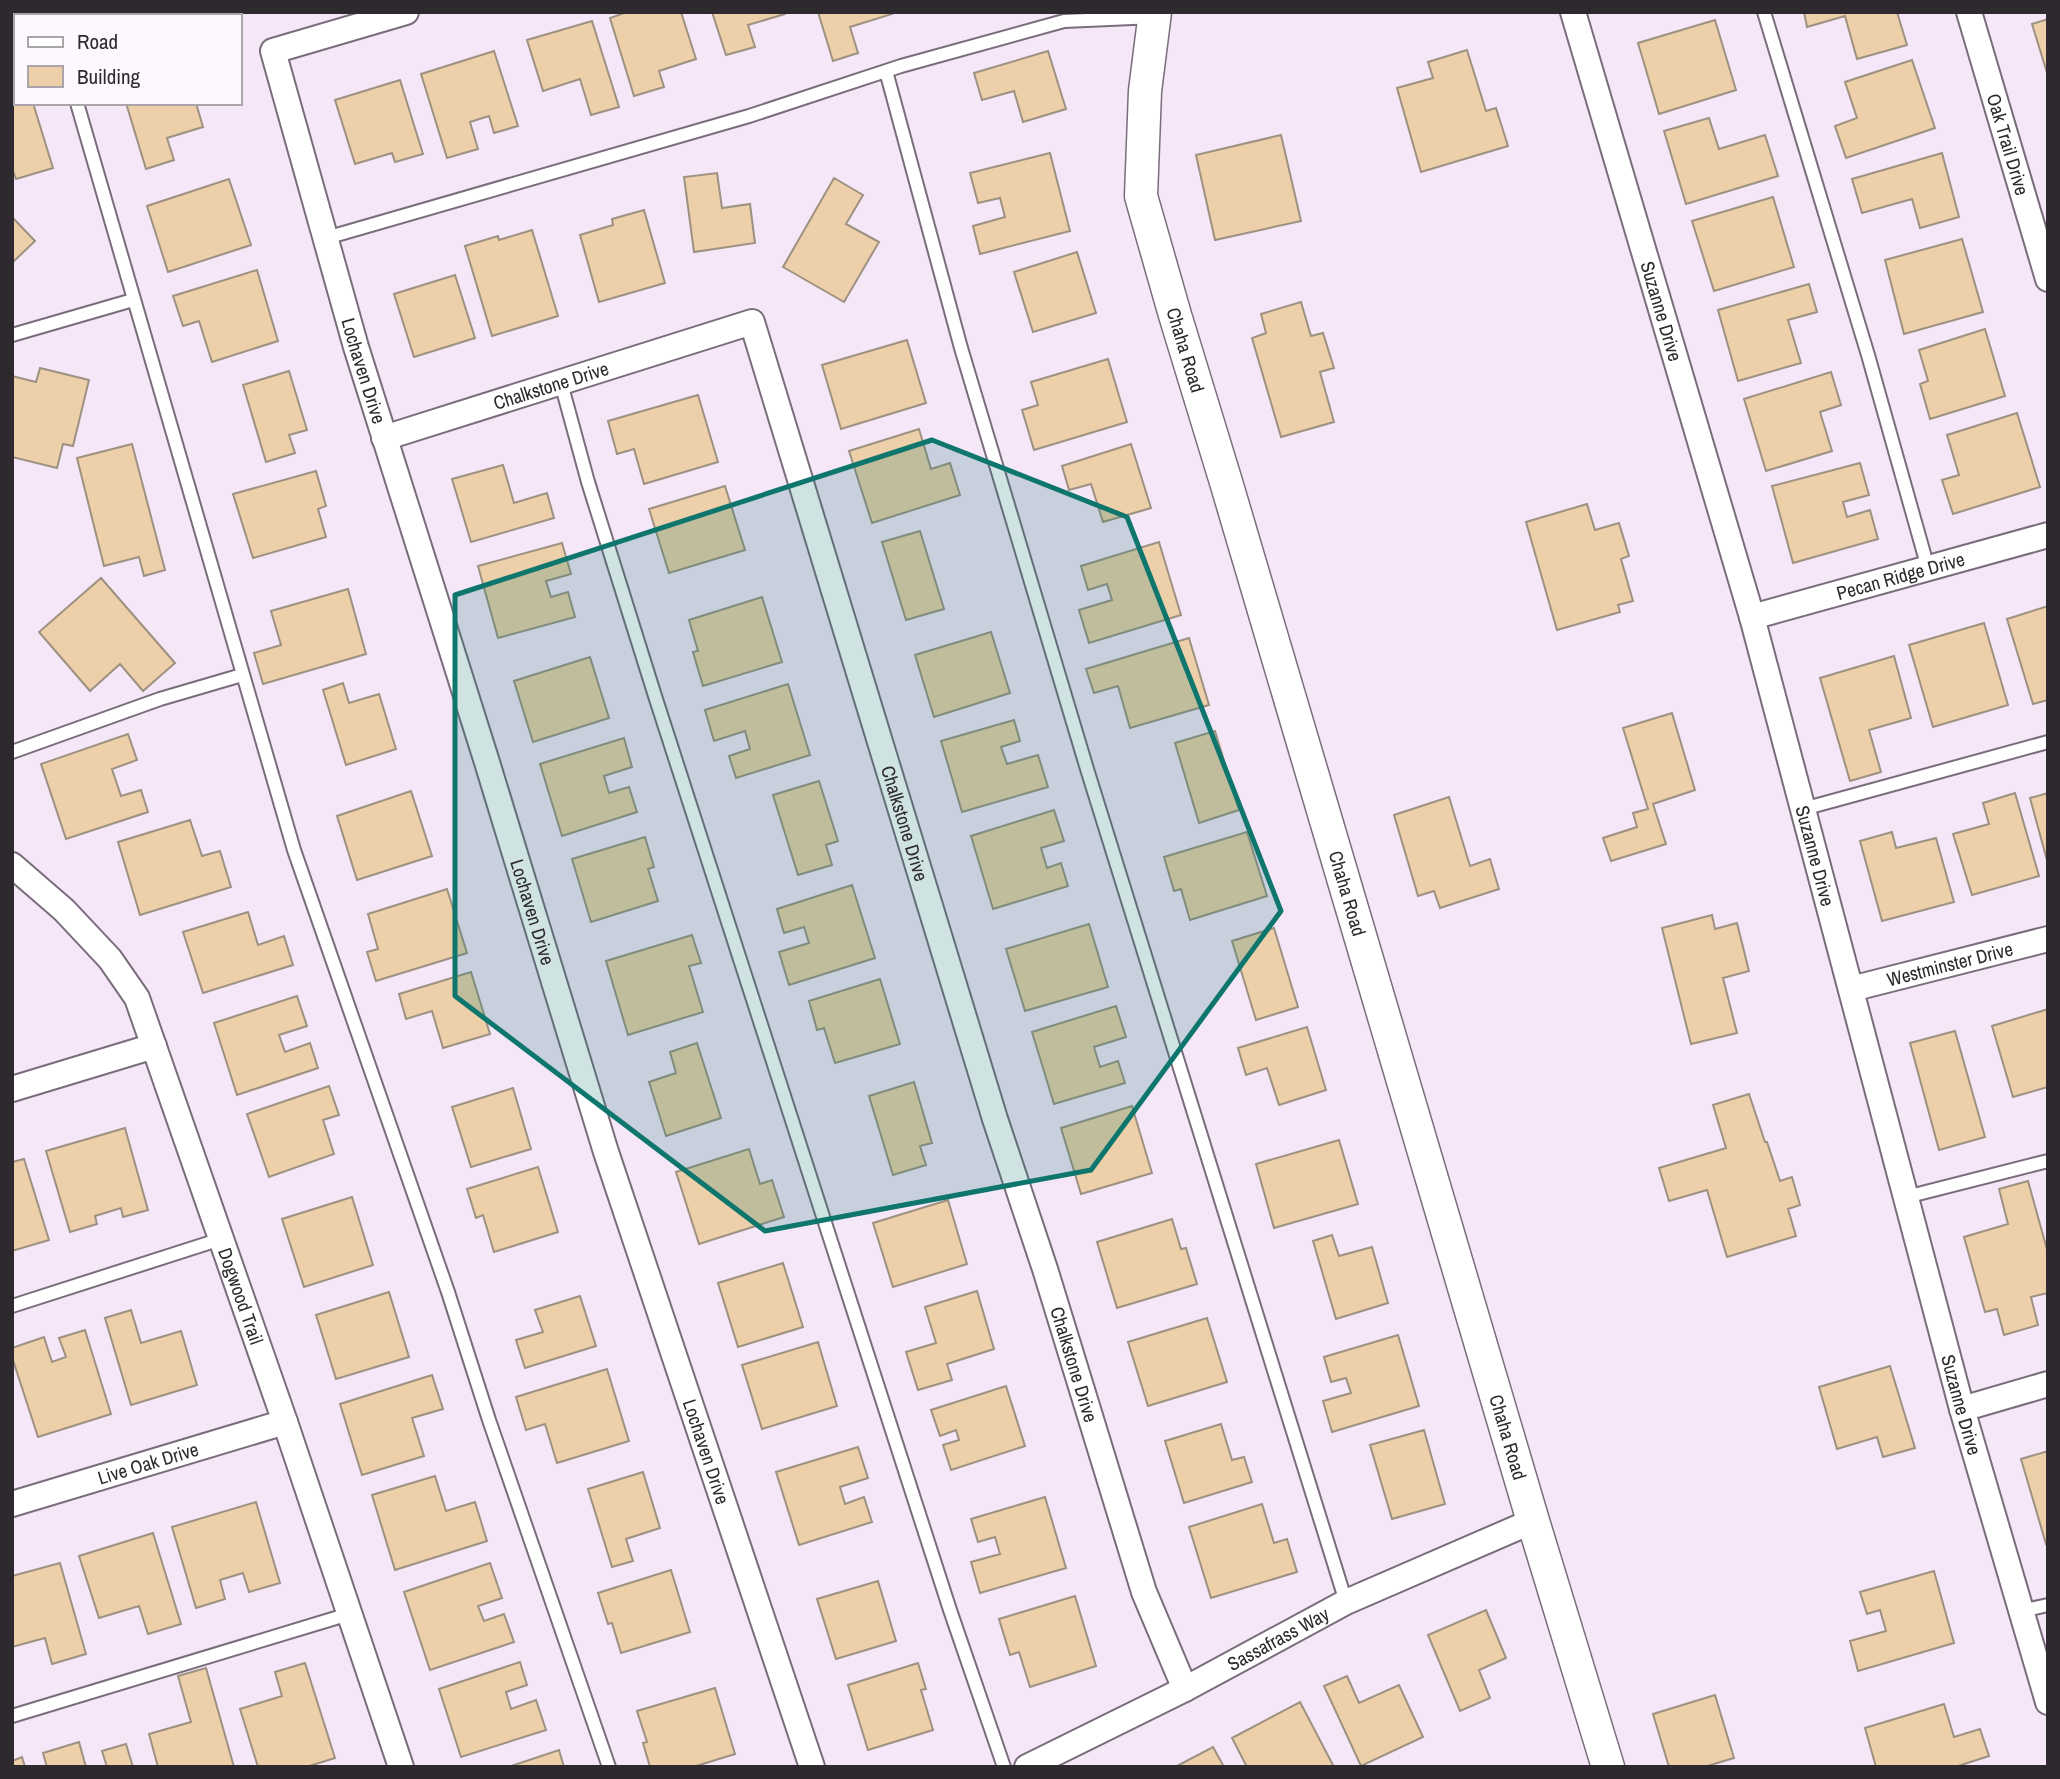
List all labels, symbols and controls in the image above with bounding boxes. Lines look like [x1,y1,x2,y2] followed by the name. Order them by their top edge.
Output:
[14,14,242,105] legend
[77,27,118,56] text: Road
[77,62,141,91] text: Building
[1981,90,2035,198] street label: Oak Trail Drive
[1634,258,1689,364] street label: Suzanne Drive
[1161,304,1211,396] street label: Chaha Road
[335,315,392,427] street label: Lochaven Drive
[490,355,612,416] street label: Chalkstone Drive
[1833,546,1967,606] street label: Pecan Ridge Drive
[875,762,935,884] street label: Chalkstone Drive
[1790,803,1841,909] street label: Suzanne Drive
[1323,848,1372,939] street label: Chaha Road
[504,856,561,968] street label: Lochaven Drive
[1884,935,2016,992] street label: Westminster Drive
[212,1244,270,1348] street label: Dogwood Trail
[1044,1303,1104,1425] street label: Chalkstone Drive
[1935,1352,1988,1458] street label: Suzanne Drive
[1483,1391,1533,1483] street label: Chaha Road
[677,1396,736,1508] street label: Lochaven Drive
[94,1436,202,1491] street label: Live Oak Drive
[1223,1601,1334,1677] street label: Sassafrass Way

